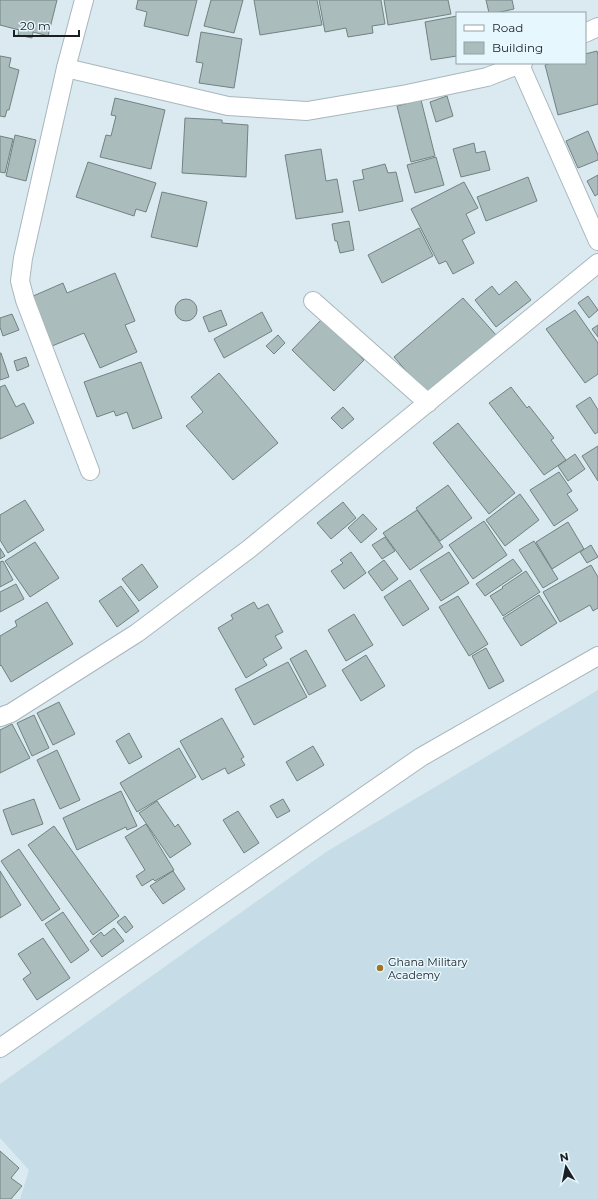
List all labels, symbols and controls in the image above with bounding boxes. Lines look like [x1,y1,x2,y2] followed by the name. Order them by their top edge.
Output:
[14,12,79,38] scale bar
[456,12,586,64] legend
[20,18,51,33] text: 20 m
[492,20,523,35] text: Road
[492,40,543,55] text: Building
[388,955,468,982] place label: Ghana Military Academy
[375,963,385,973] marker: Ghana Military Academy
[546,1147,586,1187] north arrow
[559,1149,570,1165] text: N

